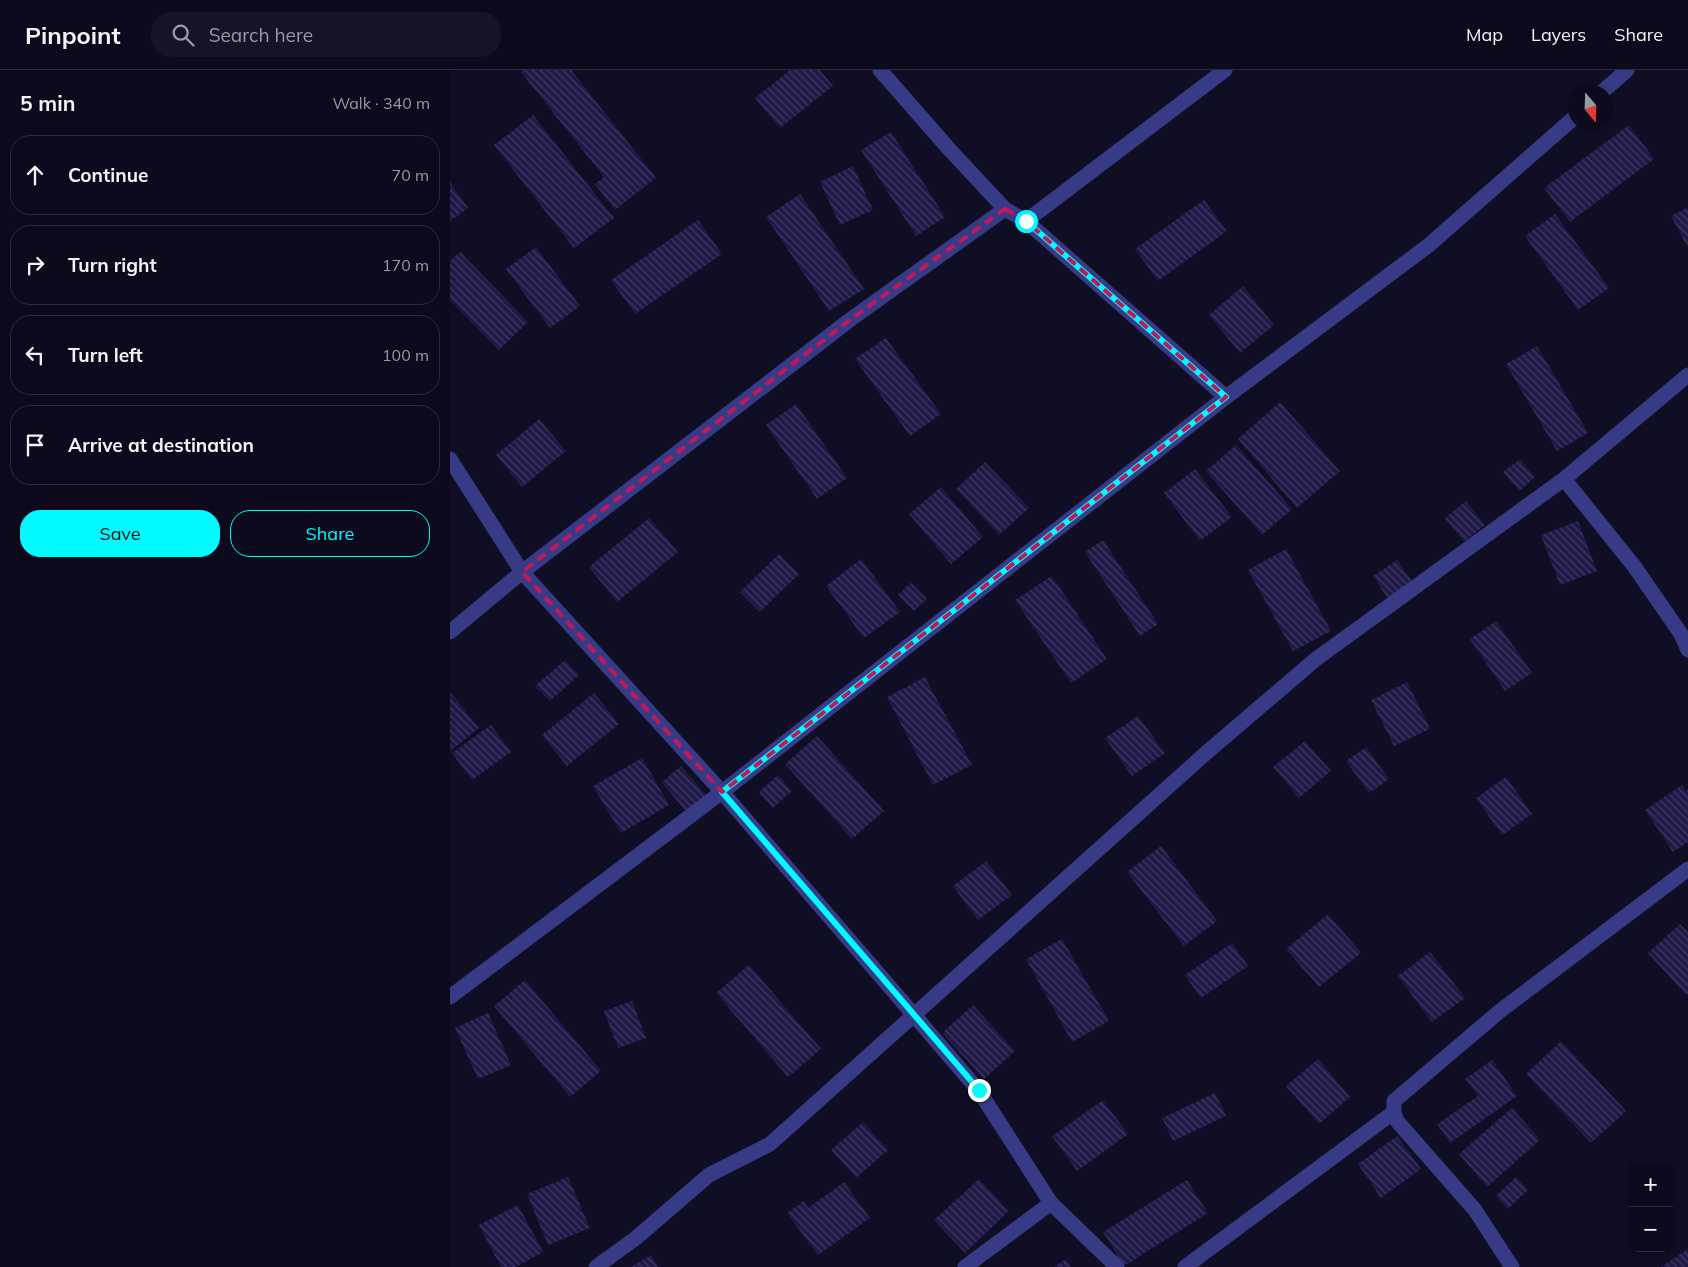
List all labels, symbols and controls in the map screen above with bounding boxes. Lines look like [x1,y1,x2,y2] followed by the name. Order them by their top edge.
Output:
[151,12,501,57] search box
[25,20,121,50] text: Pinpoint
[169,21,197,49] icon: search
[209,23,313,47] text: Search here
[1466,23,1503,46] text: Map
[1531,23,1586,46] text: Layers
[1614,23,1663,46] text: Share
[1568,85,1613,130] north arrow
[20,90,75,116] text: 5 min
[332,93,430,113] text: Walk · 340 m
[21,161,49,189] icon: ahead
[68,163,148,187] text: Continue
[392,165,429,185] text: 70 m
[1015,210,1038,233] route start
[21,251,49,279] icon: right
[68,253,157,277] text: Turn right
[382,255,429,275] text: 170 m
[21,341,49,369] icon: left
[68,343,143,367] text: Turn left
[382,345,429,365] text: 100 m
[21,431,49,459] icon: arrive
[68,433,254,457] text: Arrive at destination
[20,510,220,557] button: Save
[230,510,430,557] button: Share
[968,1079,991,1102] route end
[1628,1162,1673,1252] map controls
[1628,1162,1673,1207] button: +
[1628,1207,1673,1252] button: −

